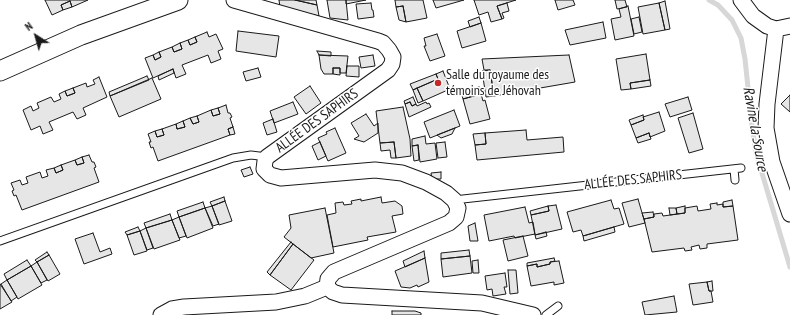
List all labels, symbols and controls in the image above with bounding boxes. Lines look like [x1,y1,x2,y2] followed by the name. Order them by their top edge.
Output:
[16,16,56,56] north arrow
[22,19,35,34] text: N
[446,67,549,100] place label: Salle du royaume des témoins de Jéhovah
[433,78,443,88] marker: Salle du royaume des témoins de Jéhovah
[272,85,362,157] street label: ALLÉE DES SAPHIRS
[739,85,771,173] water label: Ravine la Source
[583,167,683,193] street label: ALLÉE DES SAPHIRS

